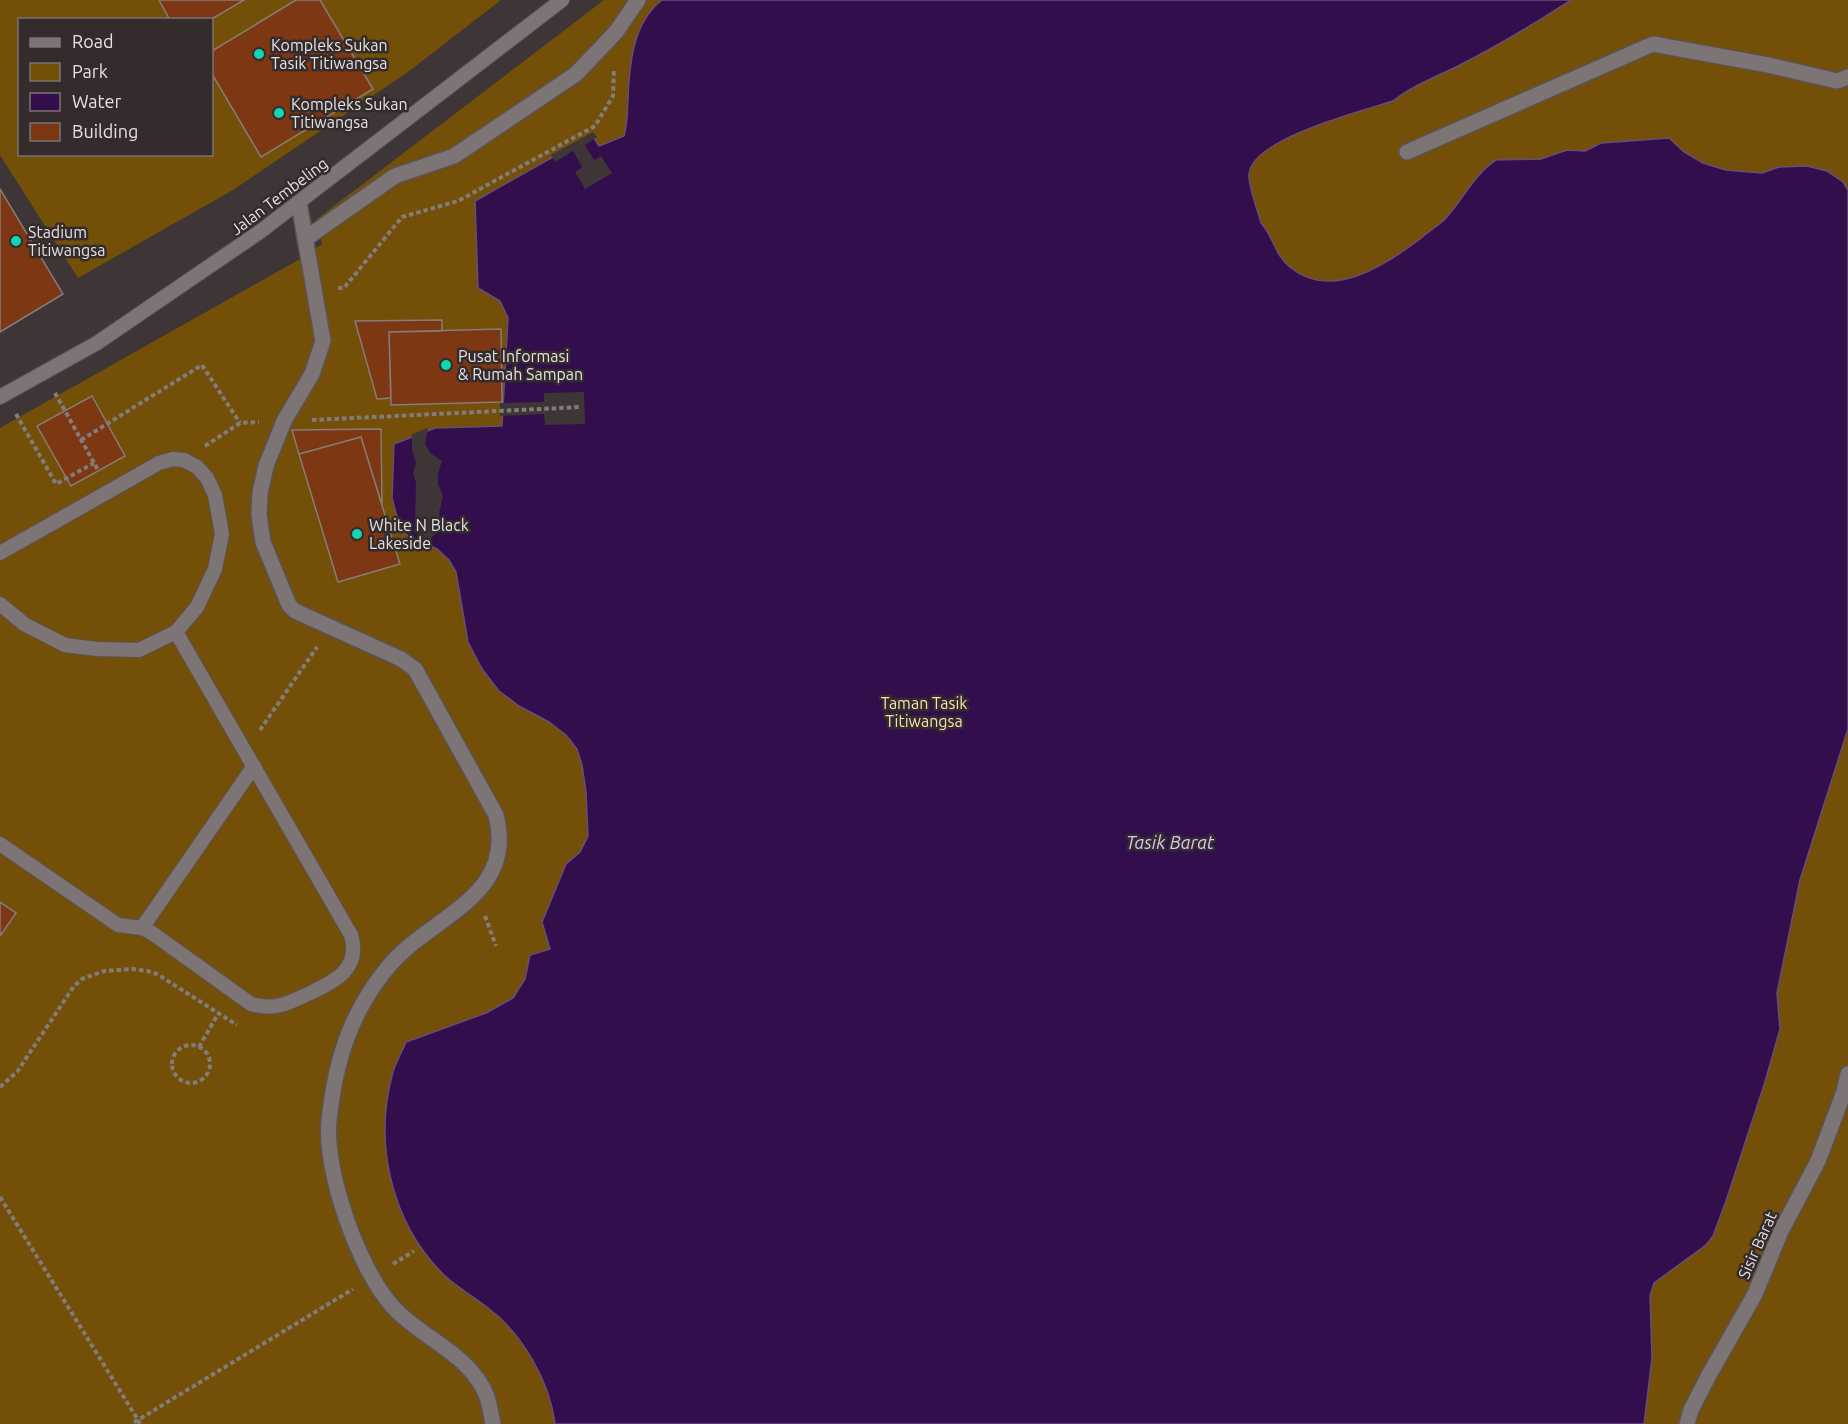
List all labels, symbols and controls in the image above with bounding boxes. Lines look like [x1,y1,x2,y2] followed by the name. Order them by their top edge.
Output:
[18,18,213,156] legend
[72,31,114,51] text: Road
[271,36,388,72] place label: Kompleks Sukan Tasik Titiwangsa
[252,47,266,61] marker: Kompleks Sukan Tasik Titiwangsa
[72,61,108,81] text: Park
[72,91,122,111] text: Water
[291,95,408,131] place label: Kompleks Sukan Titiwangsa
[272,106,286,120] marker: Kompleks Sukan Titiwangsa
[72,121,138,141] text: Building
[227,154,331,238] street label: Jalan Tembeling
[28,223,105,259] place label: Stadium Titiwangsa
[9,234,23,248] marker: Stadium Titiwangsa
[458,347,583,383] place label: Pusat Informasi & Rumah Sampan
[439,358,453,372] marker: Pusat Informasi & Rumah Sampan
[369,516,469,552] place label: White N Black Lakeside
[350,527,364,541] marker: White N Black Lakeside
[881,694,967,730] park label: Taman Tasik Titiwangsa
[1126,832,1215,852] water label: Tasik Barat
[1734,1208,1780,1281] street label: Sisir Barat

